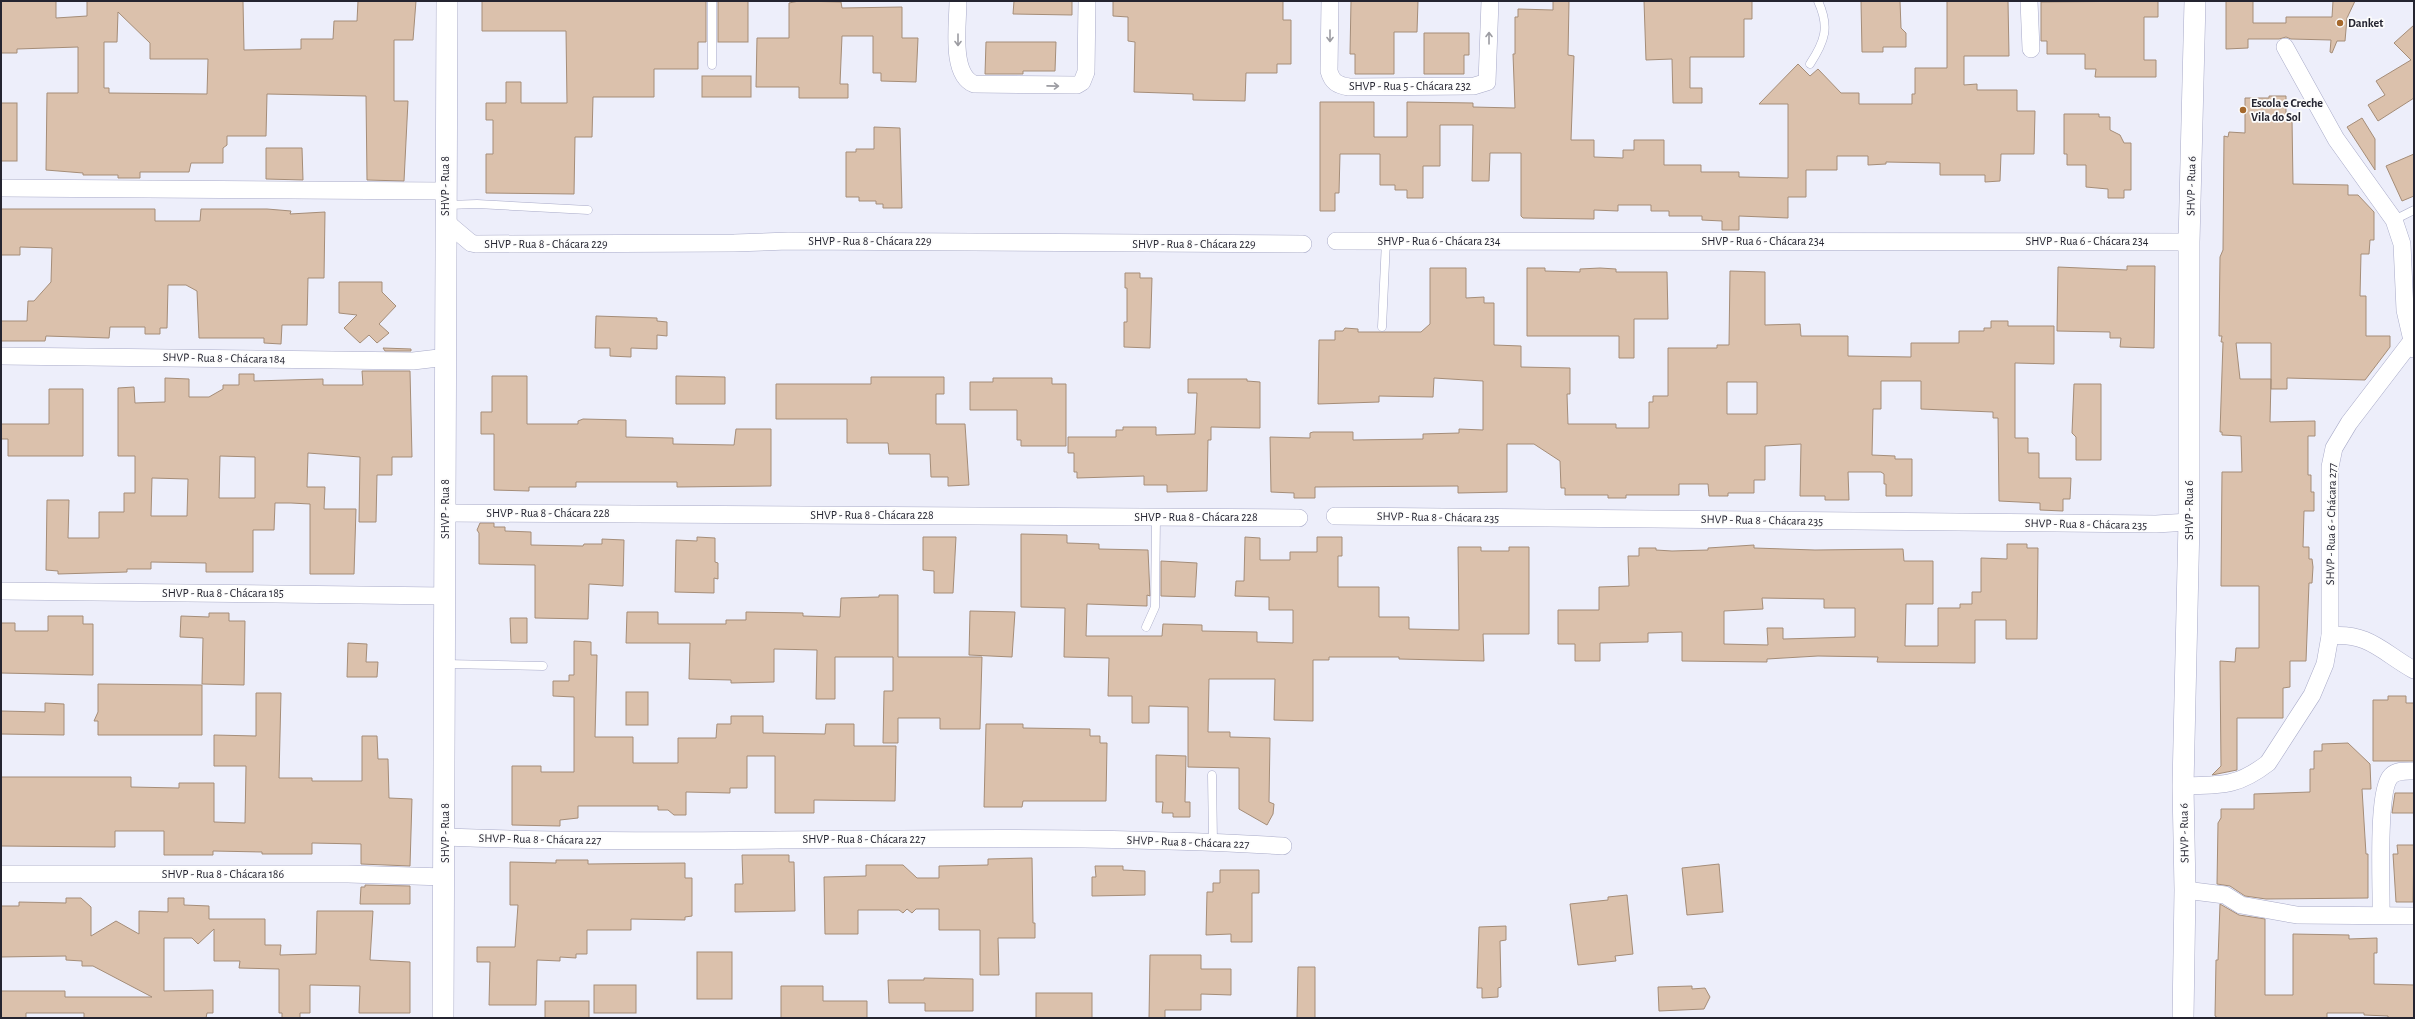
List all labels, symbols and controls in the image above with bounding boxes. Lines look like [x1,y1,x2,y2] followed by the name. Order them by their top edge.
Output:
[2348,17,2383,29] place label: Danket
[2335,18,2345,28] marker: Danket
[1326,29,1333,42] one-way arrow
[1485,32,1493,45] one-way arrow
[954,33,962,46] one-way arrow
[1349,80,1472,92] street label: SHVP - Rua 5 - Chácara 232
[1046,82,1059,89] one-way arrow
[2251,97,2323,123] place label: Escola e Creche Vila do Sol
[2238,105,2248,115] marker: Escola e Creche Vila do Sol
[439,156,451,216] street label: SHVP - Rua 8
[2184,156,2198,216] street label: SHVP - Rua 6
[808,235,932,247] street label: SHVP - Rua 8 - Chácara 229
[1377,235,1501,247] street label: SHVP - Rua 6 - Chácara 234
[1701,235,1825,247] street label: SHVP - Rua 6 - Chácara 234
[2025,235,2149,247] street label: SHVP - Rua 6 - Chácara 234
[484,238,608,250] street label: SHVP - Rua 8 - Chácara 229
[1132,238,1256,250] street label: SHVP - Rua 8 - Chácara 229
[163,351,286,365] street label: SHVP - Rua 8 - Chácara 184
[2324,463,2338,585] street label: SHVP - Rua 6 - Chácara 277
[439,479,451,539] street label: SHVP - Rua 8
[2183,480,2195,540] street label: SHVP - Rua 6
[486,507,610,519] street label: SHVP - Rua 8 - Chácara 228
[810,509,934,521] street label: SHVP - Rua 8 - Chácara 228
[1377,510,1499,524] street label: SHVP - Rua 8 - Chácara 235
[1134,511,1258,523] street label: SHVP - Rua 8 - Chácara 228
[1701,513,1823,527] street label: SHVP - Rua 8 - Chácara 235
[2025,517,2147,531] street label: SHVP - Rua 8 - Chácara 235
[162,587,284,599] street label: SHVP - Rua 8 - Chácara 185
[439,803,451,863] street label: SHVP - Rua 8
[2177,803,2191,863] street label: SHVP - Rua 6
[478,832,602,846] street label: SHVP - Rua 8 - Chácara 227
[803,833,925,845] street label: SHVP - Rua 8 - Chácara 227
[1126,834,1250,850] street label: SHVP - Rua 8 - Chácara 227
[162,868,285,880] street label: SHVP - Rua 8 - Chácara 186

